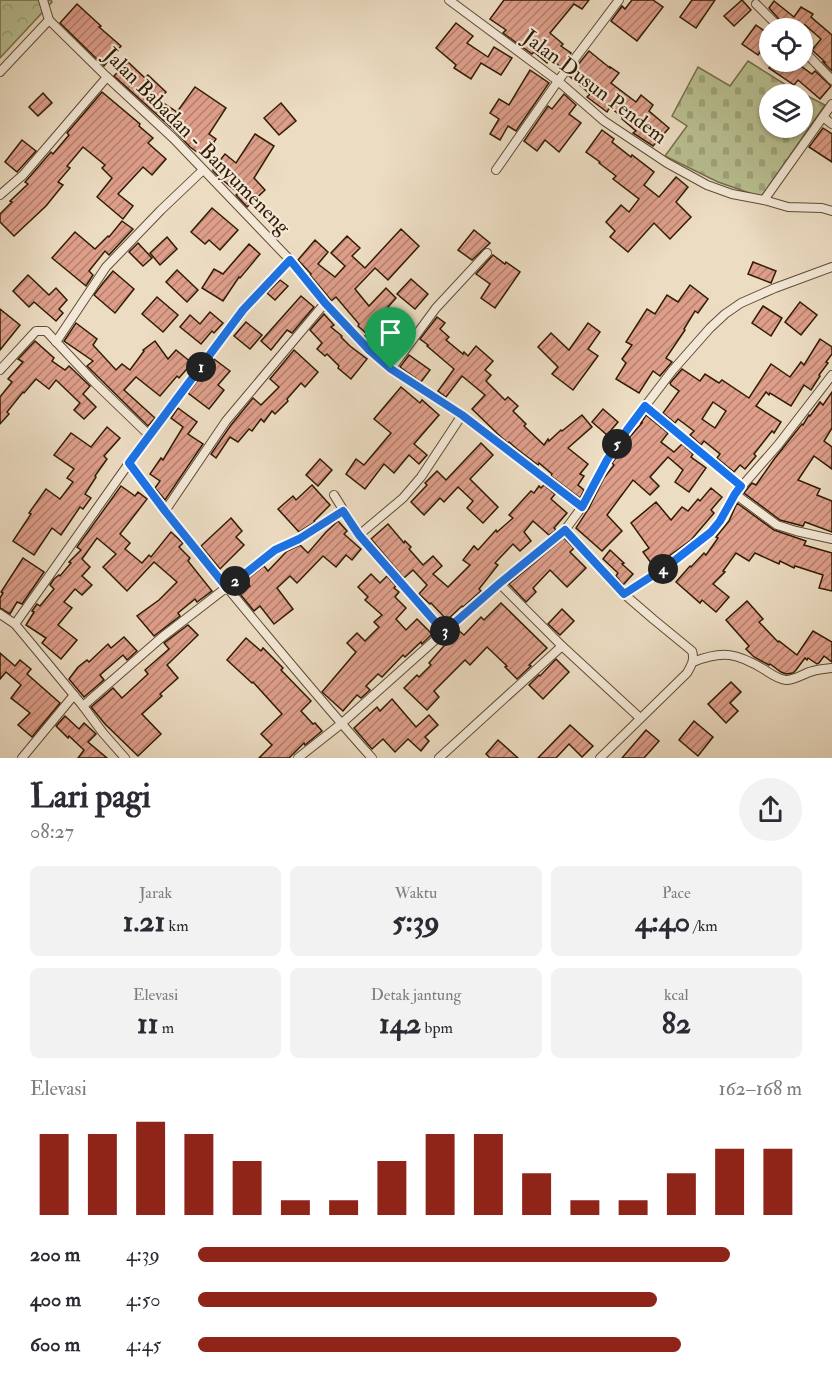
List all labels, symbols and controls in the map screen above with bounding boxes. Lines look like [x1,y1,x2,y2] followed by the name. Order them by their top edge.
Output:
[759,18,813,138] map controls
[759,18,813,72] button: locate
[517,23,673,150] street label: Jalan Dusun Pendem
[97,41,297,241] street label: Jalan Babadan - Banyumeneng
[759,84,813,138] button: layers
[365,307,416,369] pin
[374,316,407,349] icon: arrive
[186,352,216,382] pin: 1
[198,357,204,377] text: 1
[602,429,632,459] pin: 5
[613,434,621,454] text: 5
[648,554,678,584] pin: 4
[659,559,667,579] text: 4
[220,566,250,596] pin: 2
[231,571,239,591] text: 2
[430,616,460,646] pin: 3
[442,621,448,641] text: 3
[30,776,151,817] text: Lari pagi
[739,778,802,841] button: share
[30,819,74,844] text: 08:27
[139,883,172,903] text: Jarak
[395,883,437,903] text: Waktu
[662,883,691,903] text: Pace
[123,903,165,940] text: 1.21
[392,903,440,940] text: 5:39
[635,903,690,940] text: 4:40
[165,916,189,936] text: km
[690,916,718,936] text: /km
[133,985,178,1005] text: Elevasi
[371,985,461,1005] text: Detak jantung
[664,985,689,1005] text: kcal
[137,1005,158,1042] text: 11
[379,1005,421,1042] text: 142
[662,1005,691,1042] text: 82
[158,1018,174,1038] text: m
[421,1018,453,1038] text: bpm
[30,1076,87,1101] text: Elevasi
[718,1076,802,1101] text: 162–168 m
[30,1242,80,1267] text: 200 m
[126,1242,160,1267] text: 4:39
[30,1287,81,1312] text: 400 m
[126,1287,161,1312] text: 4:50
[30,1332,80,1357] text: 600 m
[126,1332,161,1357] text: 4:45

